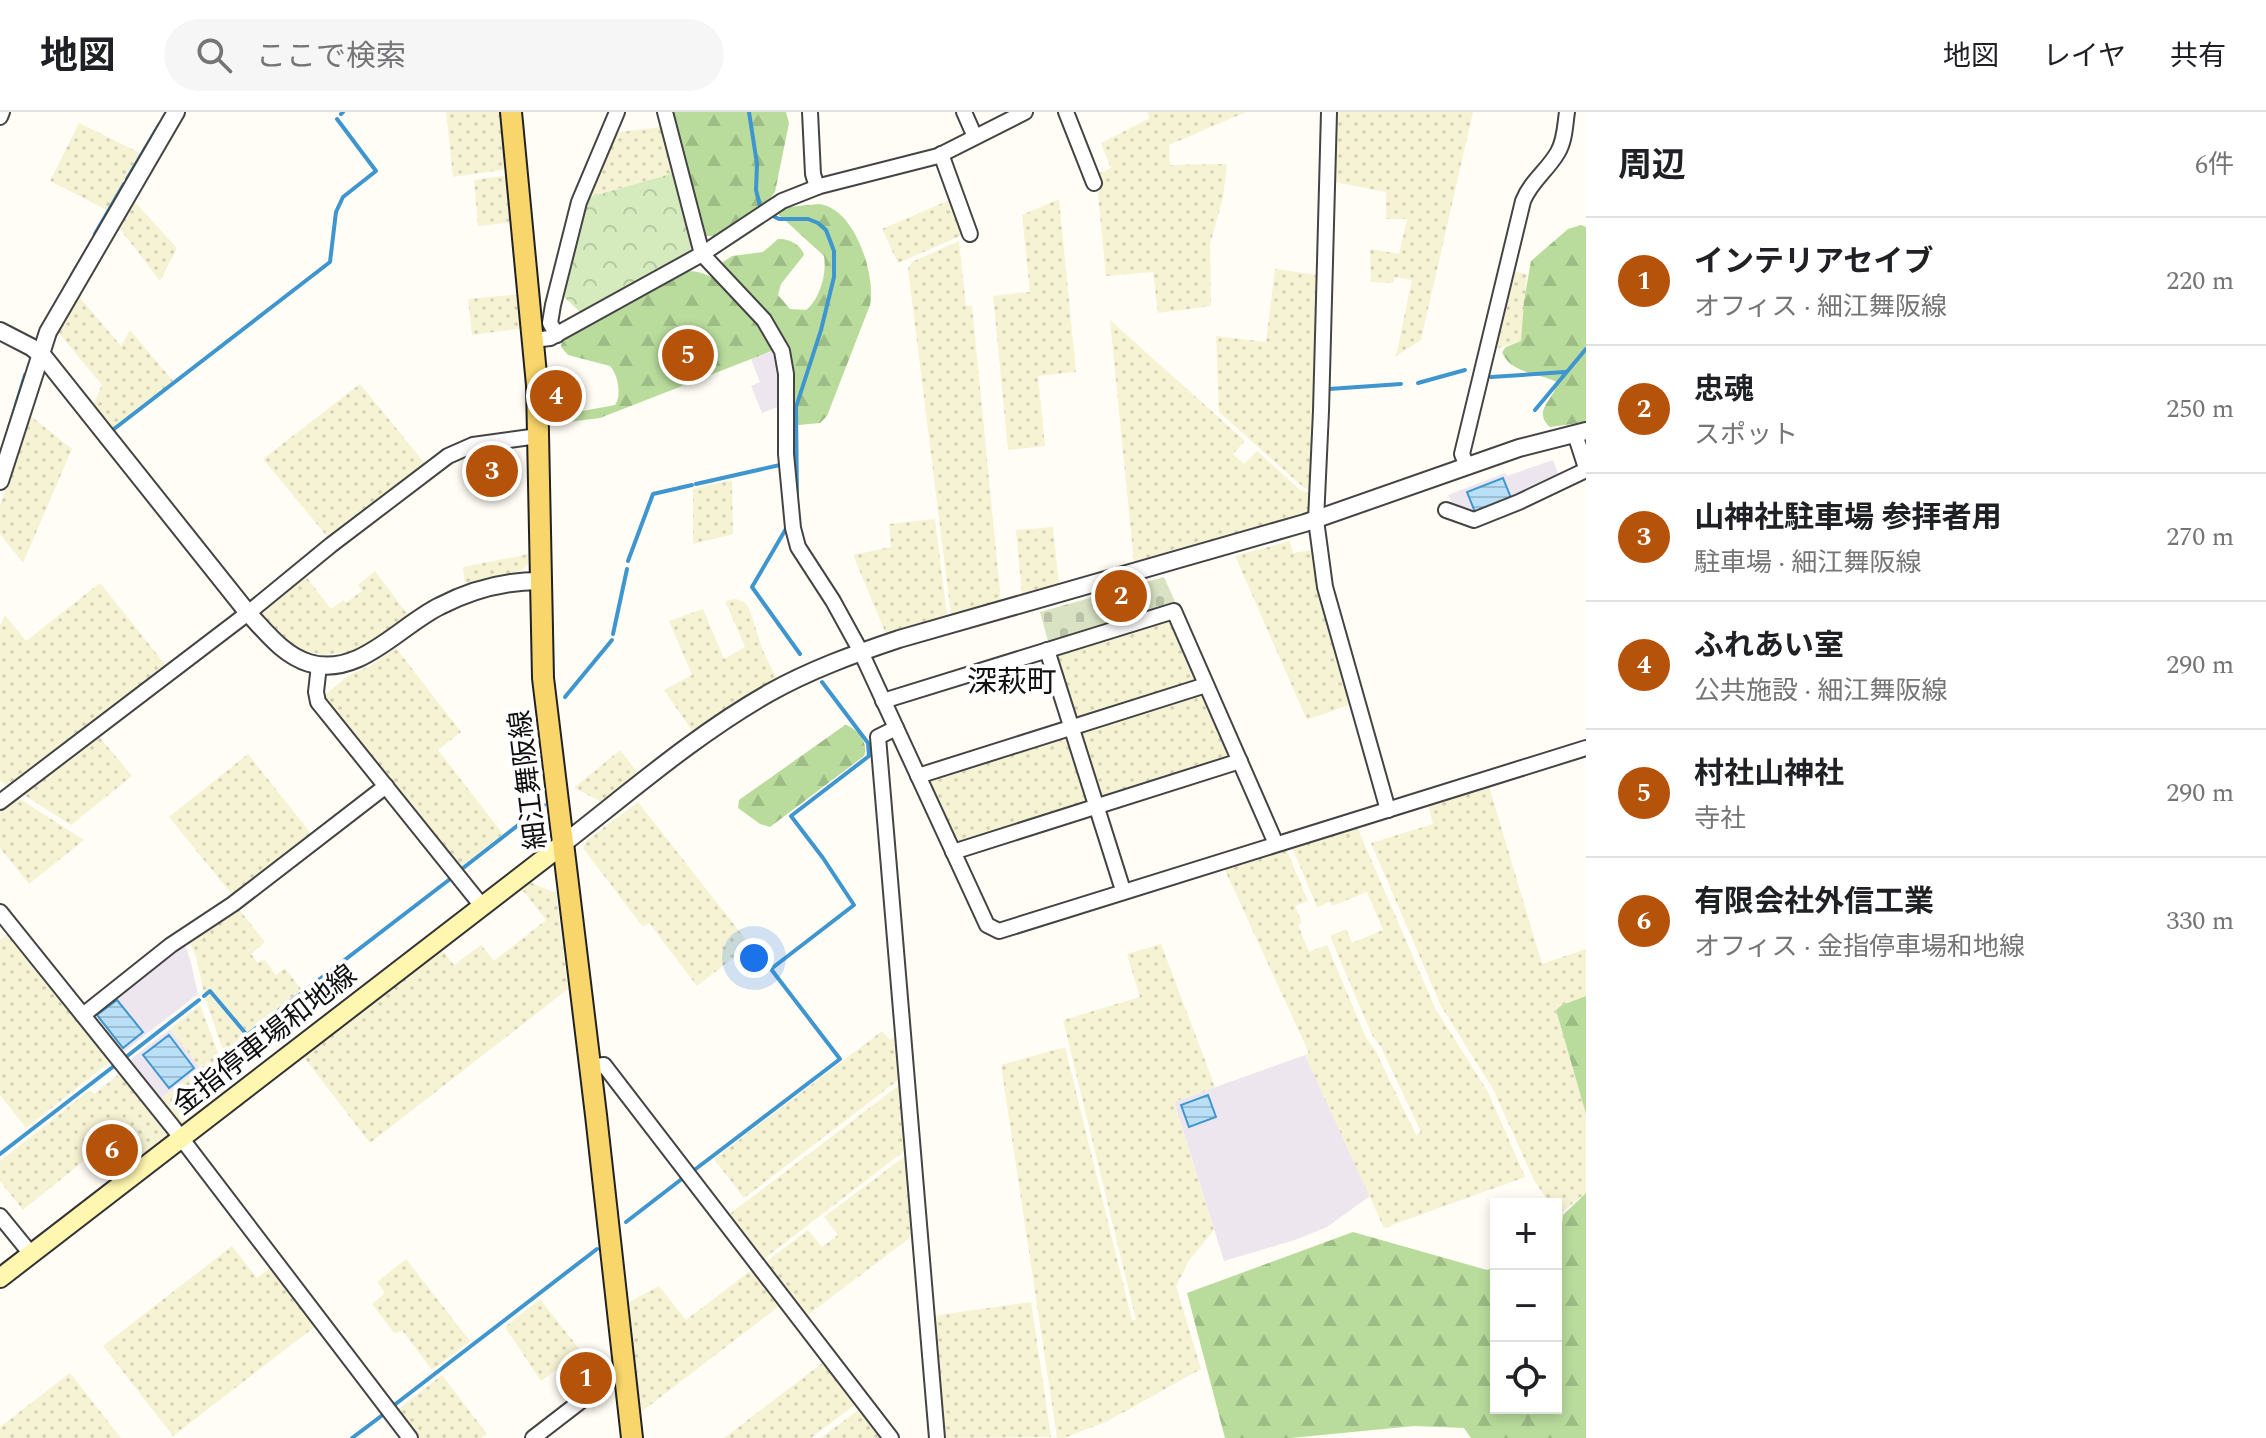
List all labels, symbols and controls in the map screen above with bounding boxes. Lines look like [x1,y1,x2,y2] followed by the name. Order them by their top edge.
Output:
[164,19,724,91] search box
[40,28,116,86] text: 地図
[192,33,236,77] icon: search
[256,34,406,80] text: ここで検索
[1943,35,1999,78] text: 地図
[2043,35,2126,78] text: レイヤ
[2170,35,2226,78] text: 共有
[1618,140,1686,192] text: 周辺
[2195,145,2234,185] text: 6件
[1694,239,1933,285] text: インテリアセイブ
[1637,261,1651,301] text: 1
[2166,261,2234,301] text: 220 m
[1694,287,1947,327] text: オフィス · 細江舞阪線
[662,325,714,385] pin: 5
[530,366,582,426] pin: 4
[1694,367,1754,413] text: 忠魂
[1637,389,1651,429] text: 2
[2166,389,2234,429] text: 250 m
[1694,415,1798,455] text: スポット
[466,441,518,501] pin: 3
[1694,495,2002,541] text: 山神社駐車場 参拝者用
[1637,517,1651,557] text: 3
[2166,517,2234,557] text: 270 m
[1694,543,1922,583] text: 駐車場 · 細江舞阪線
[1095,566,1147,626] pin: 2
[1694,623,1844,669] text: ふれあい室
[1637,645,1651,685] text: 4
[2166,645,2234,685] text: 290 m
[967,660,1057,706] district label: 深萩町
[1694,671,1948,711] text: 公共施設 · 細江舞阪線
[499,708,558,852] street label: 細江舞阪線
[1694,751,1844,797] text: 村社山神社
[1637,773,1651,813] text: 5
[2166,773,2234,813] text: 290 m
[1694,799,1746,839] text: 寺社
[1694,879,1934,925] text: 有限会社外信工業
[1637,901,1651,941] text: 6
[2166,901,2234,941] text: 330 m
[1694,927,2025,967] text: オフィス · 金指停車場和地線
[734,938,774,978] your location
[163,954,366,1126] street label: 金指停車場和地線
[86,1120,138,1180] pin: 6
[1490,1198,1562,1414] map controls
[1490,1198,1562,1270] button: +
[1490,1270,1562,1342] button: −
[1490,1342,1562,1414] button: locate
[560,1348,612,1408] pin: 1

